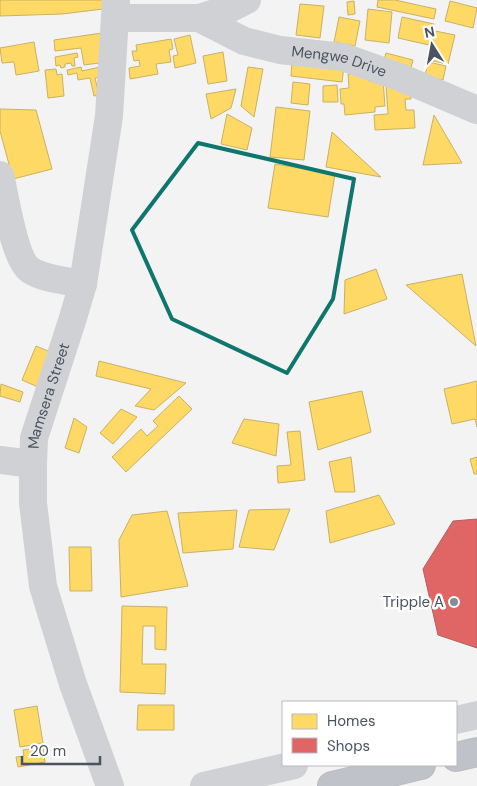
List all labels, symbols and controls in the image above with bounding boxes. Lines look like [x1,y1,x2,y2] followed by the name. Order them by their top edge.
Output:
[407,20,457,70] north arrow
[423,22,436,42] text: N
[290,41,389,82] street label: Mengwe Drive
[24,340,74,449] street label: Mamsera Street
[383,592,444,612] place label: Tripple A
[448,596,460,608] marker: Tripple A
[282,701,457,766] legend
[327,711,376,731] text: Homes
[22,734,100,766] scale bar
[327,736,370,756] text: Shops
[30,741,66,761] text: 20 m

